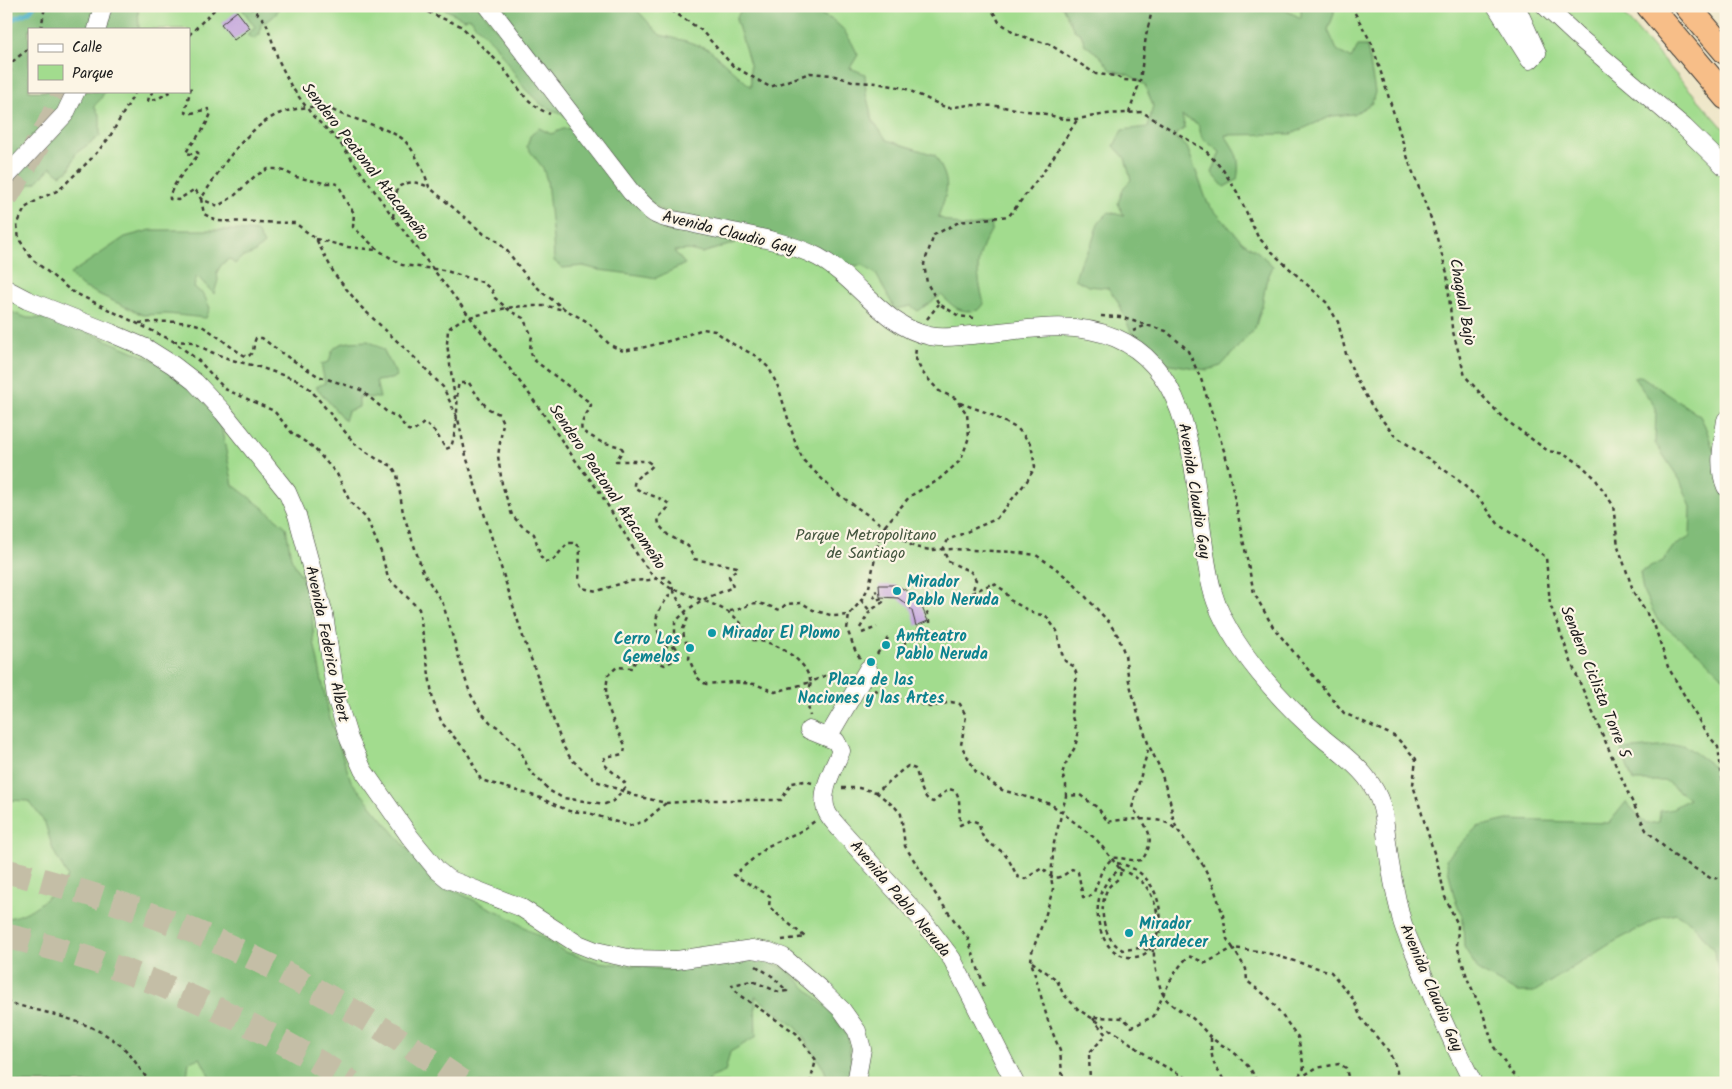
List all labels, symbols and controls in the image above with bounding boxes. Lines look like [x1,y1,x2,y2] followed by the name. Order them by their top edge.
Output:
[28,28,190,92] legend
[72,36,102,60] text: Calle
[72,62,113,86] text: Parque
[295,77,435,247] street label: Sendero Peatonal Atacameño
[660,204,799,262] street label: Avenida Claudio Gay
[1442,257,1482,347] street label: Chagual Bajo
[542,399,672,575] street label: Sendero Peatonal Atacameño
[1171,421,1217,561] street label: Avenida Claudio Gay
[795,523,937,566] park label: Parque Metropolitano de Santiago
[298,563,356,725] street label: Avenida Federico Albert
[907,570,999,613] place label: Mirador Pablo Neruda
[891,585,903,597] marker: Mirador Pablo Neruda
[1553,602,1637,763] street label: Sendero Ciclista Torre 5
[722,621,840,646] place label: Mirador El Plomo
[896,624,988,667] place label: Anfiteatro Pablo Neruda
[614,627,681,670] place label: Cerro Los Gemelos
[706,627,718,639] marker: Mirador El Plomo
[880,639,892,651] marker: Anfiteatro Pablo Neruda
[684,642,696,654] marker: Cerro Los Gemelos
[865,656,877,668] marker: Plaza de las Naciones y las Artes
[798,668,945,711] place label: Plaza de las Naciones y las Artes
[843,835,957,963] street label: Avenida Pablo Neruda
[1139,912,1209,955] place label: Mirador Atardecer
[1393,920,1469,1056] street label: Avenida Claudio Gay
[1123,927,1135,939] marker: Mirador Atardecer

